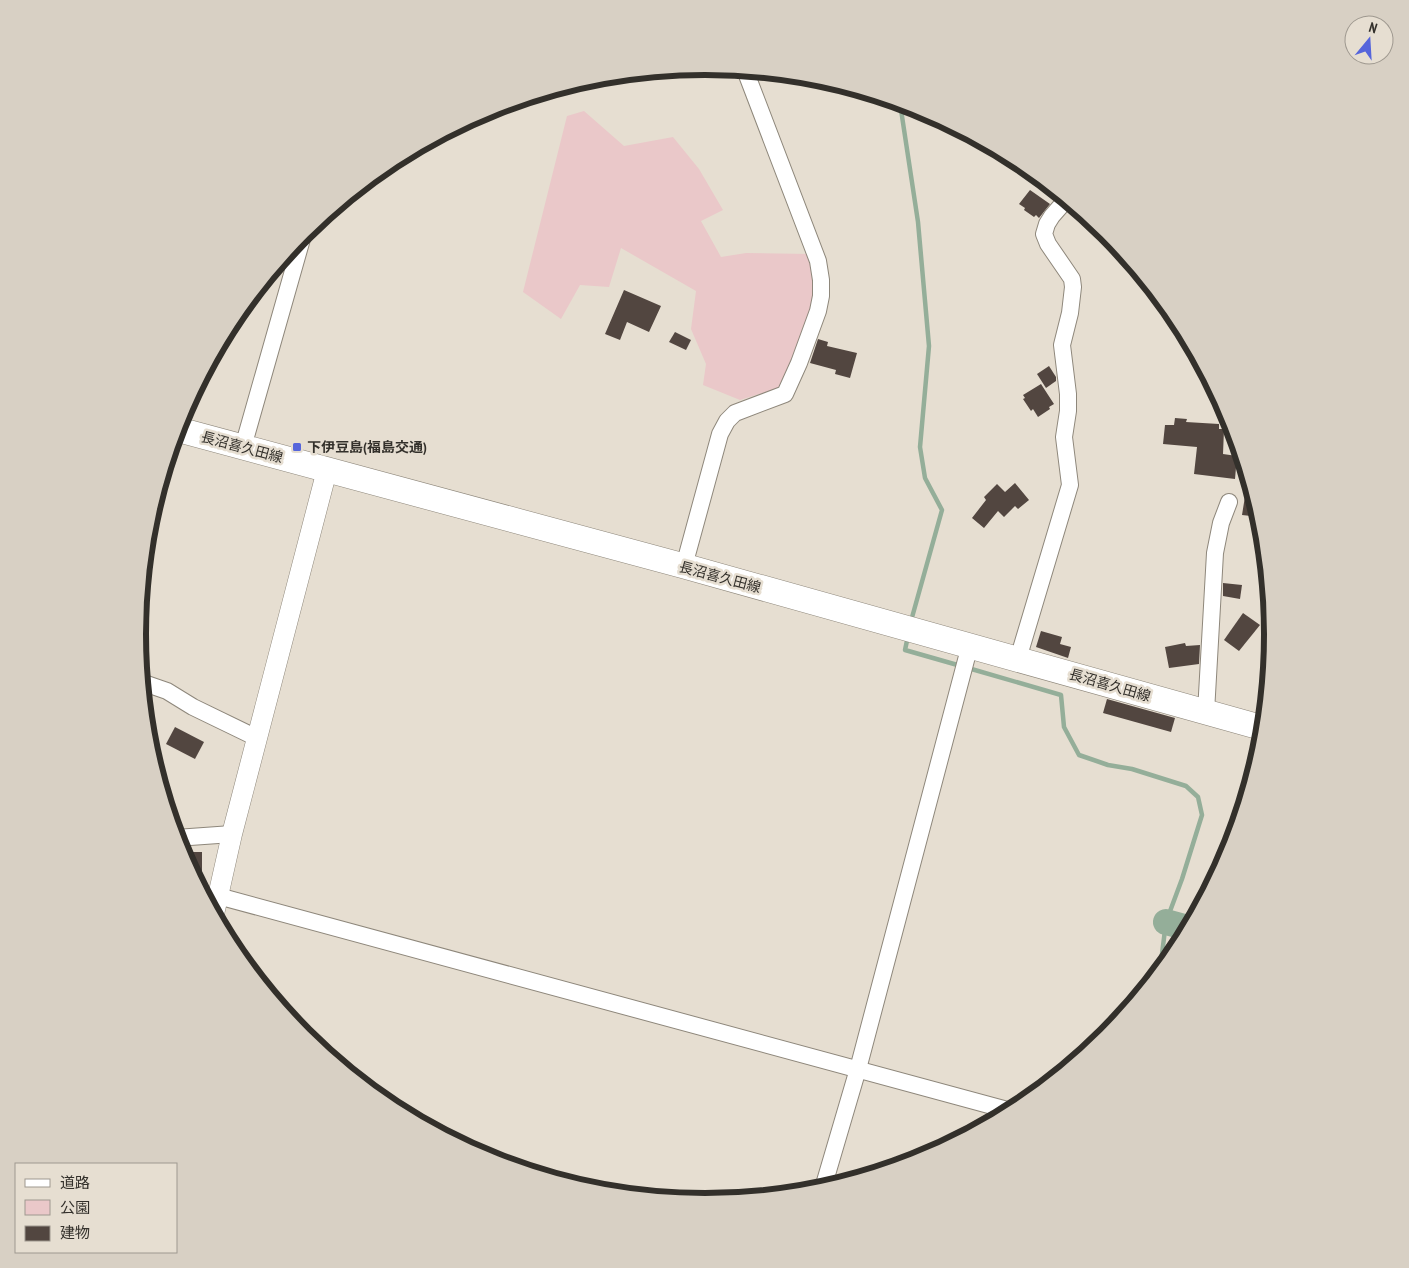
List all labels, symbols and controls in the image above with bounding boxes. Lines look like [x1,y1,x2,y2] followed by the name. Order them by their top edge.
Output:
[1344,15,1394,65] north arrow
[1367,18,1379,37] text: N
[199,427,285,467] street label: 長沼喜久田線
[307,438,427,456] place label: 下伊豆島(福島交通)
[291,441,303,453] marker: 下伊豆島(福島交通)
[677,557,763,597] street label: 長沼喜久田線
[1067,665,1153,705] street label: 長沼喜久田線
[15,1163,178,1253] legend
[60,1173,90,1192] text: 道路
[60,1198,90,1217] text: 公園
[60,1223,90,1242] text: 建物

